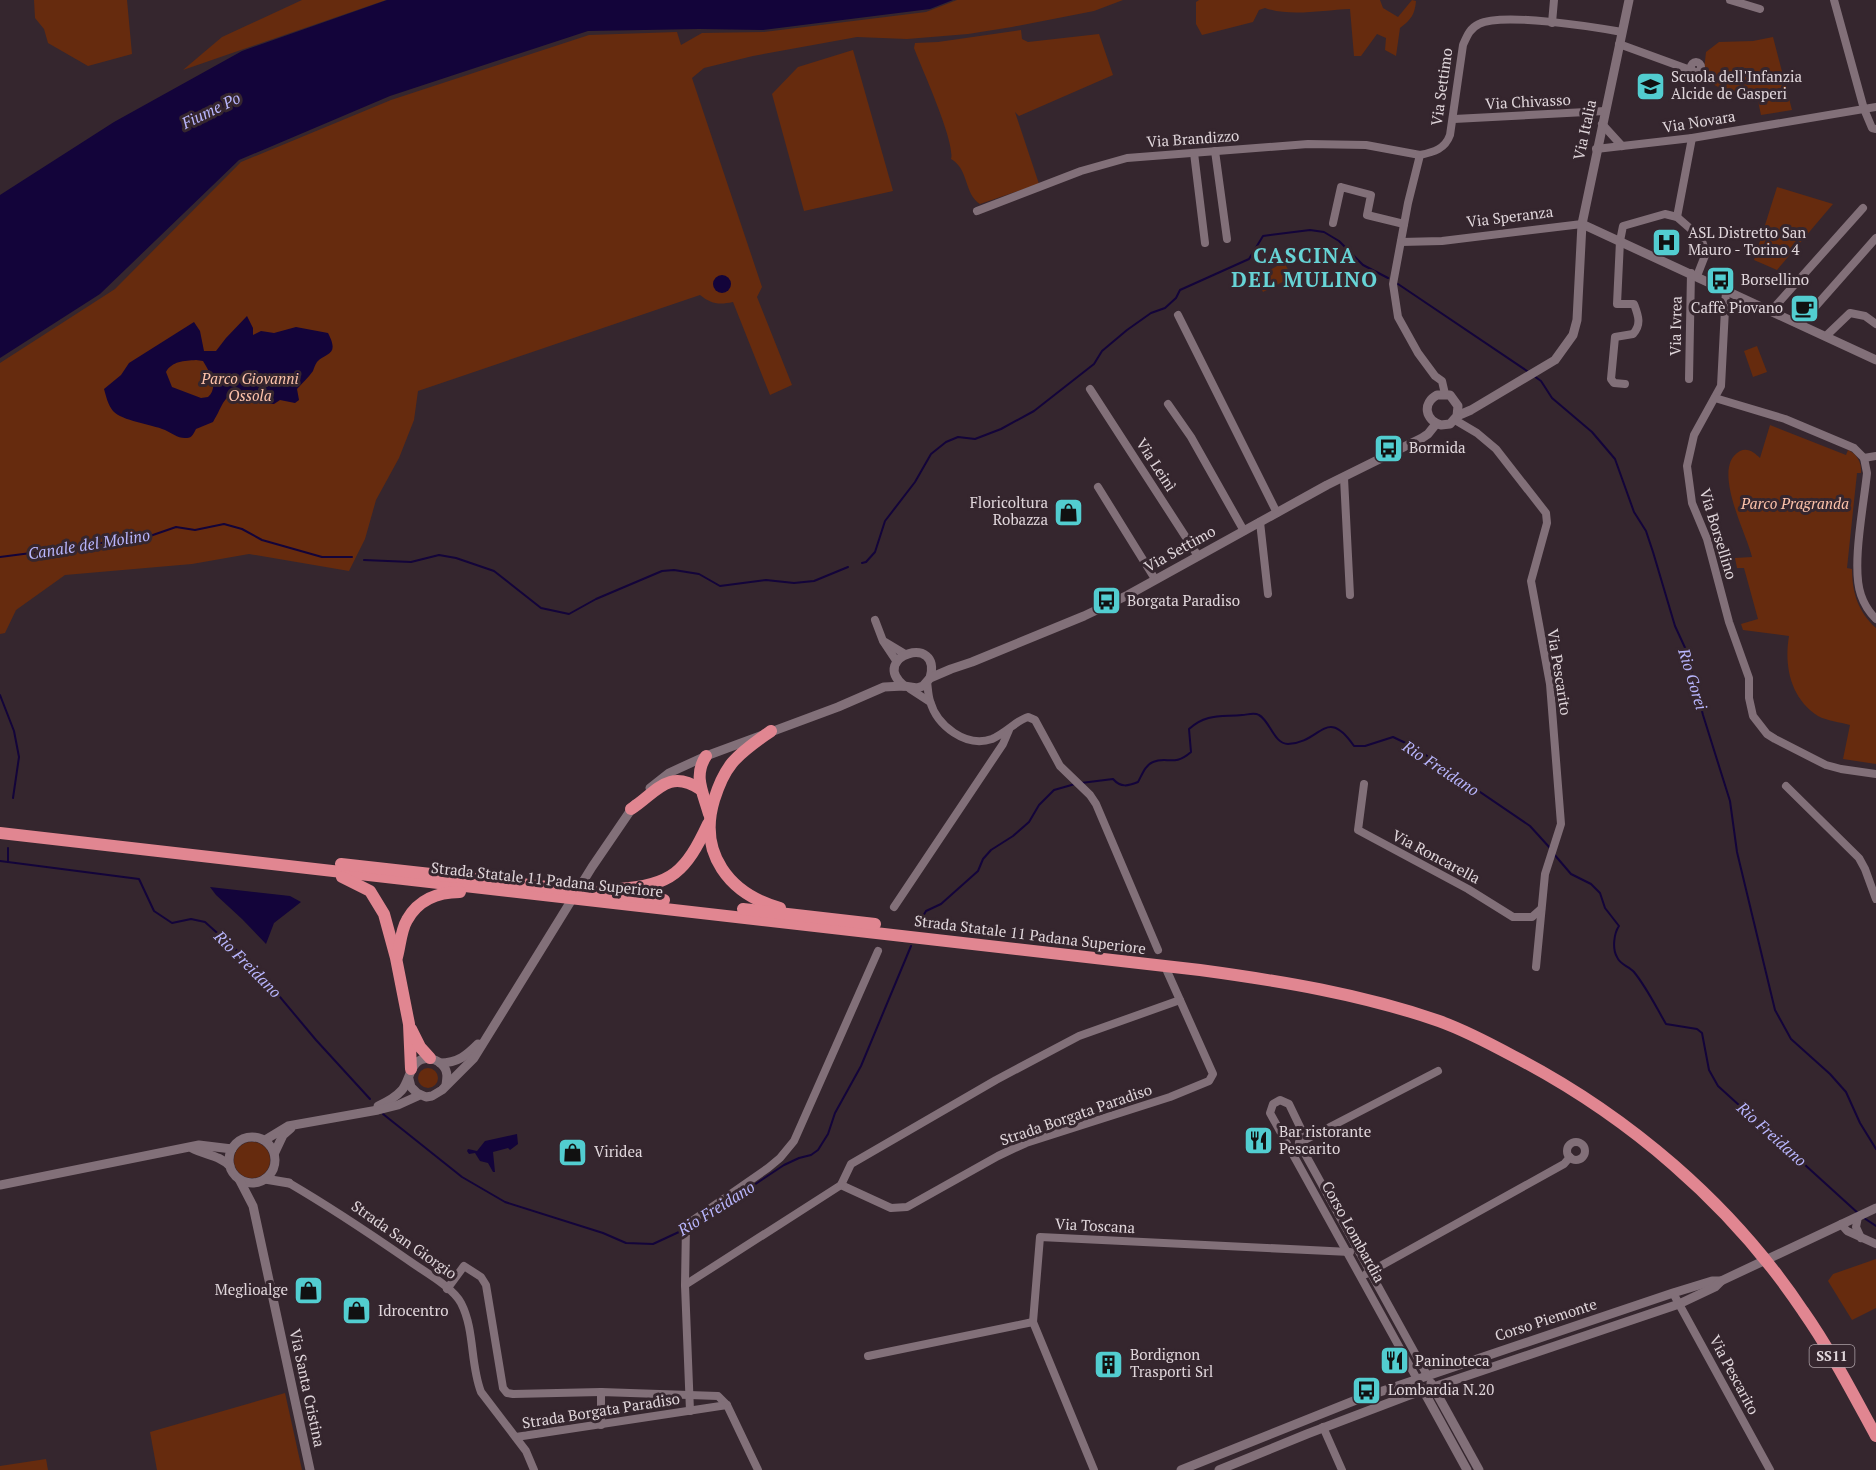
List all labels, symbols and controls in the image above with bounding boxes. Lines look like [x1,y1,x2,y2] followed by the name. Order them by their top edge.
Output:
[1426,47,1456,127] street label: Via Settimo
[1671,66,1803,103] place label: Scuola dell'Infanzia Alcide de Gasperi
[1634,70,1666,102] school or university icon: Scuola dell'Infanzia Alcide de Gasperi
[177,86,244,134] water label: Fiume Po
[1485,89,1571,113] street label: Via Chivasso
[1568,97,1600,162] street label: Via Italia
[1661,105,1737,137] street label: Via Novara
[1146,125,1240,151] street label: Via Brandizzo
[1465,201,1555,231] street label: Via Speranza
[1688,222,1806,259] place label: ASL Distretto San Mauro - Torino 4
[1651,226,1683,258] hospital icon: ASL Distretto San Mauro - Torino 4
[1231,241,1379,293] district label: CASCINA DEL MULINO
[1704,264,1736,296] bus stop icon: Borsellino
[1741,269,1809,289] place label: Borsellino
[1788,292,1820,324] cafe icon: Caffè Piovano
[1664,296,1686,356] street label: Via Ivrea
[1691,297,1783,317] place label: Caffè Piovano
[200,368,300,405] park label: Parco Giovanni Ossola
[1372,432,1404,464] bus stop icon: Bormida
[1132,434,1181,495] street label: Via Leinì
[1409,437,1466,457] place label: Bormida
[1696,486,1742,582] street label: Via Borsellino
[970,492,1048,529] place label: Floricoltura Robazza
[1740,493,1849,513] park label: Parco Pragranda
[1053,496,1085,528] shop icon: Floricoltura Robazza
[1140,520,1219,576] street label: Via Settimo
[26,523,152,565] water label: Canale del Molino
[1090,585,1122,617] bus stop icon: Borgata Paradiso
[1127,590,1240,610] place label: Borgata Paradiso
[1543,627,1577,716] street label: Via Pescarito
[1673,645,1713,713] water label: Rio Gorei
[1398,735,1483,801] water label: Rio Freidano
[1389,825,1484,888] street label: Via Roncarella
[430,857,664,901] street label: Strada Statale 11 Padana Superiore
[913,910,1147,958] street label: Strada Statale 11 Padana Superiore
[209,925,287,1003] water label: Rio Freidano
[997,1079,1154,1149] street label: Strada Borgata Paradiso
[1732,1096,1812,1171] water label: Rio Freidano
[1279,1121,1371,1158] place label: Bar ristorante Pescarito
[1242,1125,1274,1157] restaurant icon: Bar ristorante Pescarito
[557,1136,589,1168] shop icon: Viridea
[594,1141,643,1161] place label: Viridea
[672,1176,759,1241] water label: Rio Freidano
[1318,1177,1390,1286] street label: Corso Lombardia
[348,1195,461,1283] street label: Strada San Giorgio
[1054,1213,1136,1237] street label: Via Toscana
[293,1274,325,1306] shop icon: Meglioalge
[215,1279,288,1299] place label: Meglioalge
[1492,1293,1599,1345] street label: Corso Piemonte
[341,1295,373,1327] shop icon: Idrocentro
[378,1300,448,1320] place label: Idrocentro
[286,1327,330,1449] street label: Via Santa Cristina
[1706,1331,1764,1418] street label: Via Pescarito
[1130,1344,1213,1381] place label: Bordignon Trasporti Srl
[1378,1345,1410,1377] restaurant icon: Paninoteca
[1810,1345,1854,1367] road number: SS11
[1093,1348,1125,1380] building icon: Bordignon Trasporti Srl
[1415,1350,1490,1370] place label: Paninoteca
[1351,1374,1383,1406] bus stop icon: Lombardia N.20
[1388,1379,1494,1399] place label: Lombardia N.20
[521,1388,681,1432] street label: Strada Borgata Paradiso

